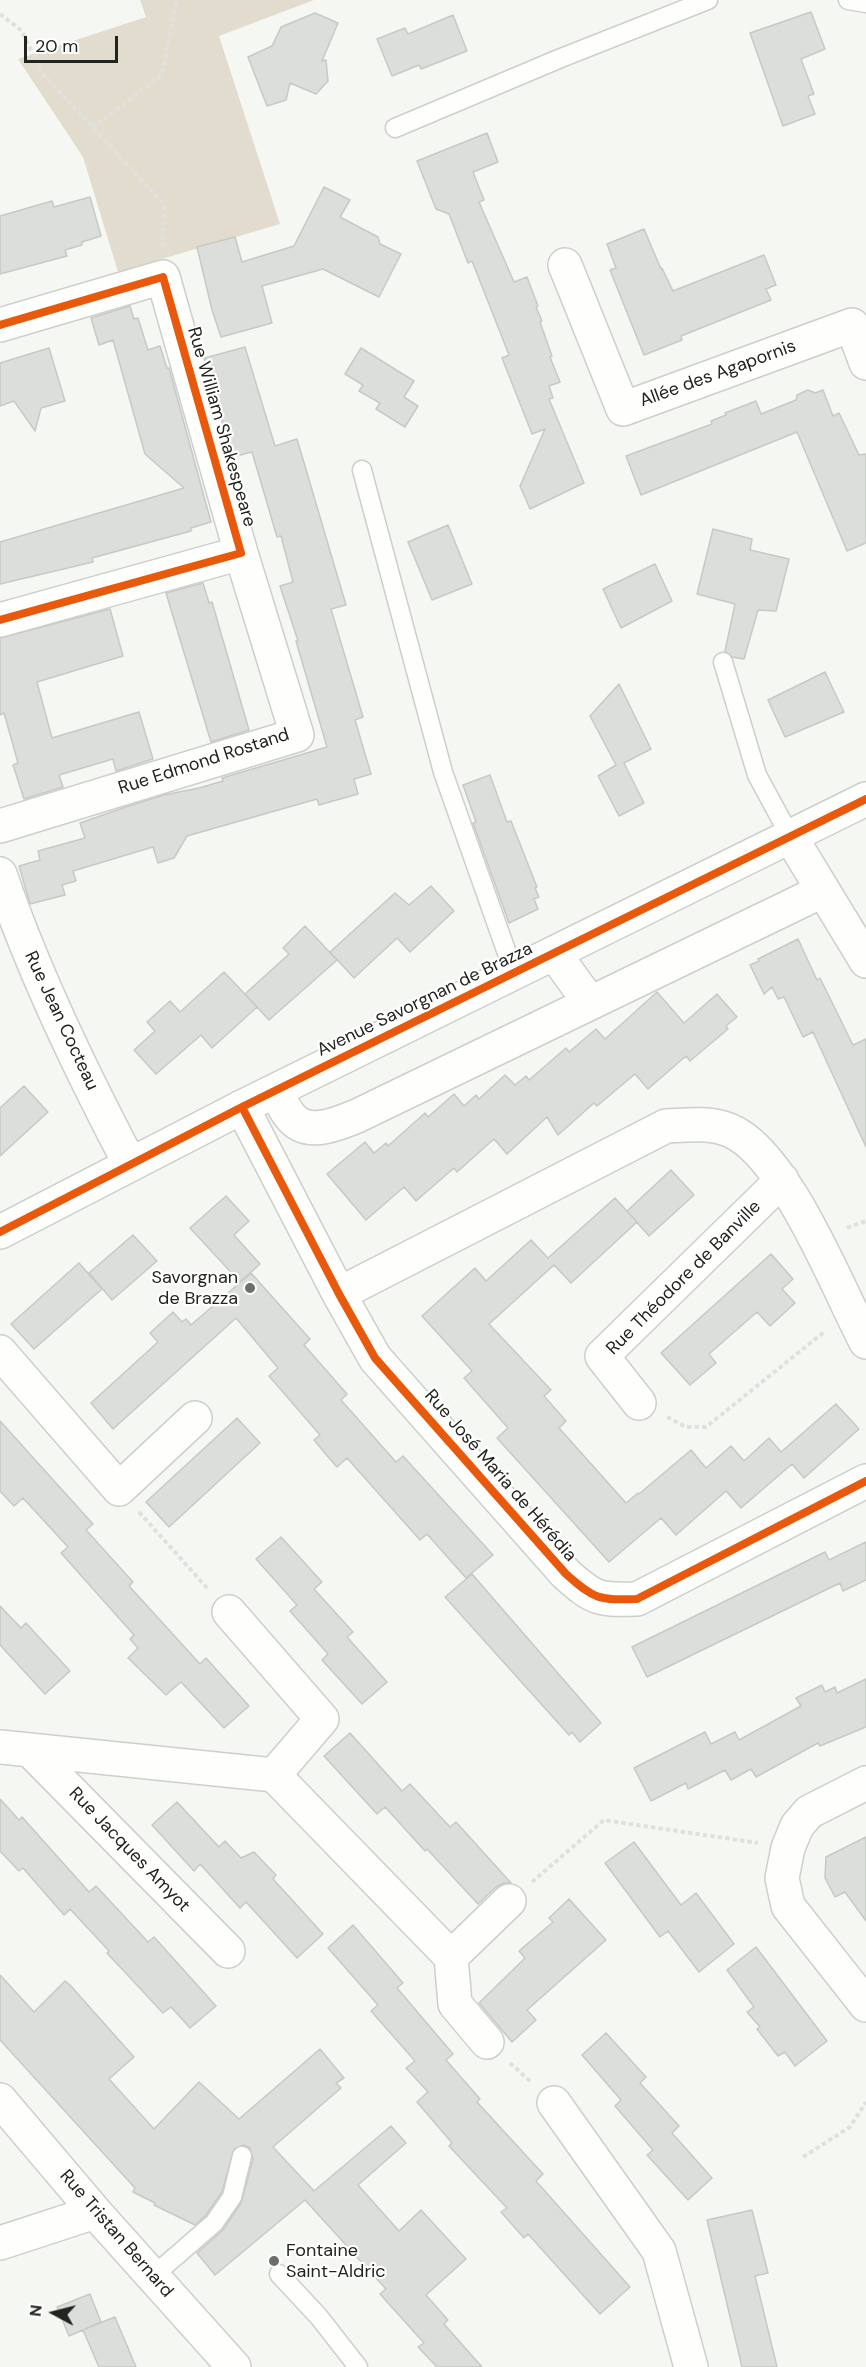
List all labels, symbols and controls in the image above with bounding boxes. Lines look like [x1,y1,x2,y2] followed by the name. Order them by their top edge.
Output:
[27,24,122,62] scale bar
[35,34,78,58] text: 20 m
[182,325,260,529] street label: Rue William Shakespeare
[637,336,799,412] street label: Allée des Agapornis
[116,724,292,800] street label: Rue Edmond Rostand
[314,938,536,1062] street label: Avenue Savorgnan de Brazza
[19,948,103,1094] street label: Rue Jean Cocteau
[602,1196,766,1360] street label: Rue Théodore de Banville
[151,1267,238,1310] place label: Savorgnan de Brazza
[243,1281,257,1295] marker: Savorgnan de Brazza
[419,1386,581,1566] street label: Rue José Maria de Hérédia
[64,1783,194,1917] street label: Rue Jacques Amyot
[55,2166,177,2302] street label: Rue Tristan Bernard
[286,2240,386,2282] place label: Fontaine Saint-Aldric
[267,2254,281,2268] marker: Fontaine Saint-Aldric
[24,2283,84,2343] north arrow
[25,2304,47,2318] text: N

